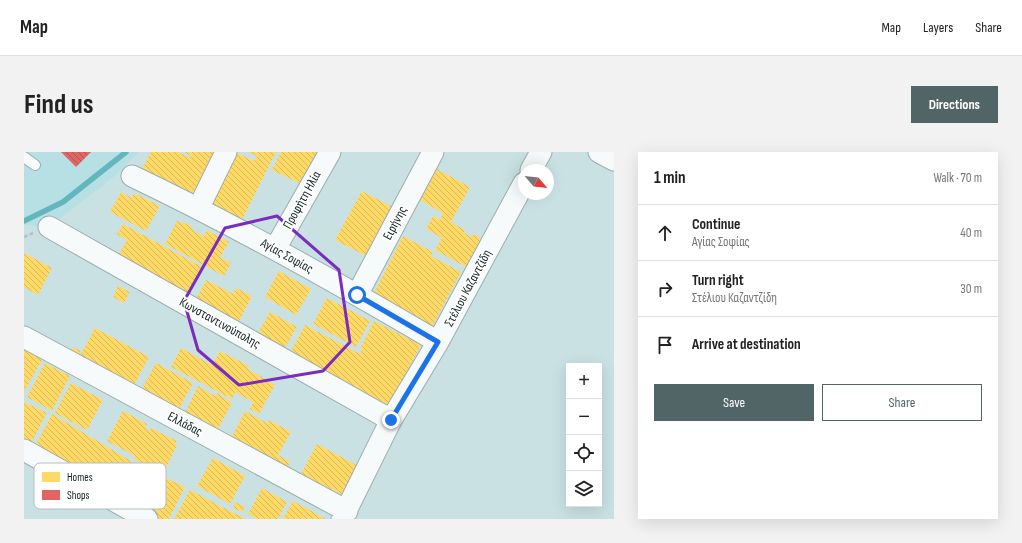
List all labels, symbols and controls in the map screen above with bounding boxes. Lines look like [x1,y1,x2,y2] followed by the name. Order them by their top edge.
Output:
[20,16,48,39] text: Map
[881,19,901,36] text: Map
[923,19,953,36] text: Layers
[975,19,1002,36] text: Share
[911,86,998,123] button: Directions
[24,88,93,121] text: Find us
[518,164,554,200] north arrow
[280,168,325,232] street label: Προφήτη Ηλία
[654,168,686,188] text: 1 min
[933,170,982,186] text: Walk · 70 m
[380,203,410,243] street label: Ειρήνης
[692,215,741,234] text: Continue
[654,222,676,244] icon: ahead
[960,225,982,241] text: 40 m
[692,234,750,250] text: Αγίας Σοφίας
[257,235,316,277] street label: Αγίας Σοφίας
[441,247,495,329] street label: Στέλιου Καζαντζίδη
[692,271,744,290] text: Turn right
[654,278,676,300] icon: right
[960,281,982,297] text: 30 m
[348,286,366,304] route start
[692,290,777,306] text: Στέλιου Καζαντζίδη
[177,294,263,352] street label: Κωνσταντινούπολης
[654,334,676,356] icon: arrive
[692,335,801,354] text: Arrive at destination
[566,363,602,507] map controls
[566,363,602,399] button: +
[654,384,814,421] button: Save
[822,384,982,421] button: Share
[566,399,602,435] button: −
[165,408,205,440] street label: Ελλάδας
[382,411,400,429] route end
[566,435,602,471] button: locate
[34,463,166,509] legend
[67,471,93,484] text: Homes
[566,471,602,507] button: layers
[67,489,90,502] text: Shops

